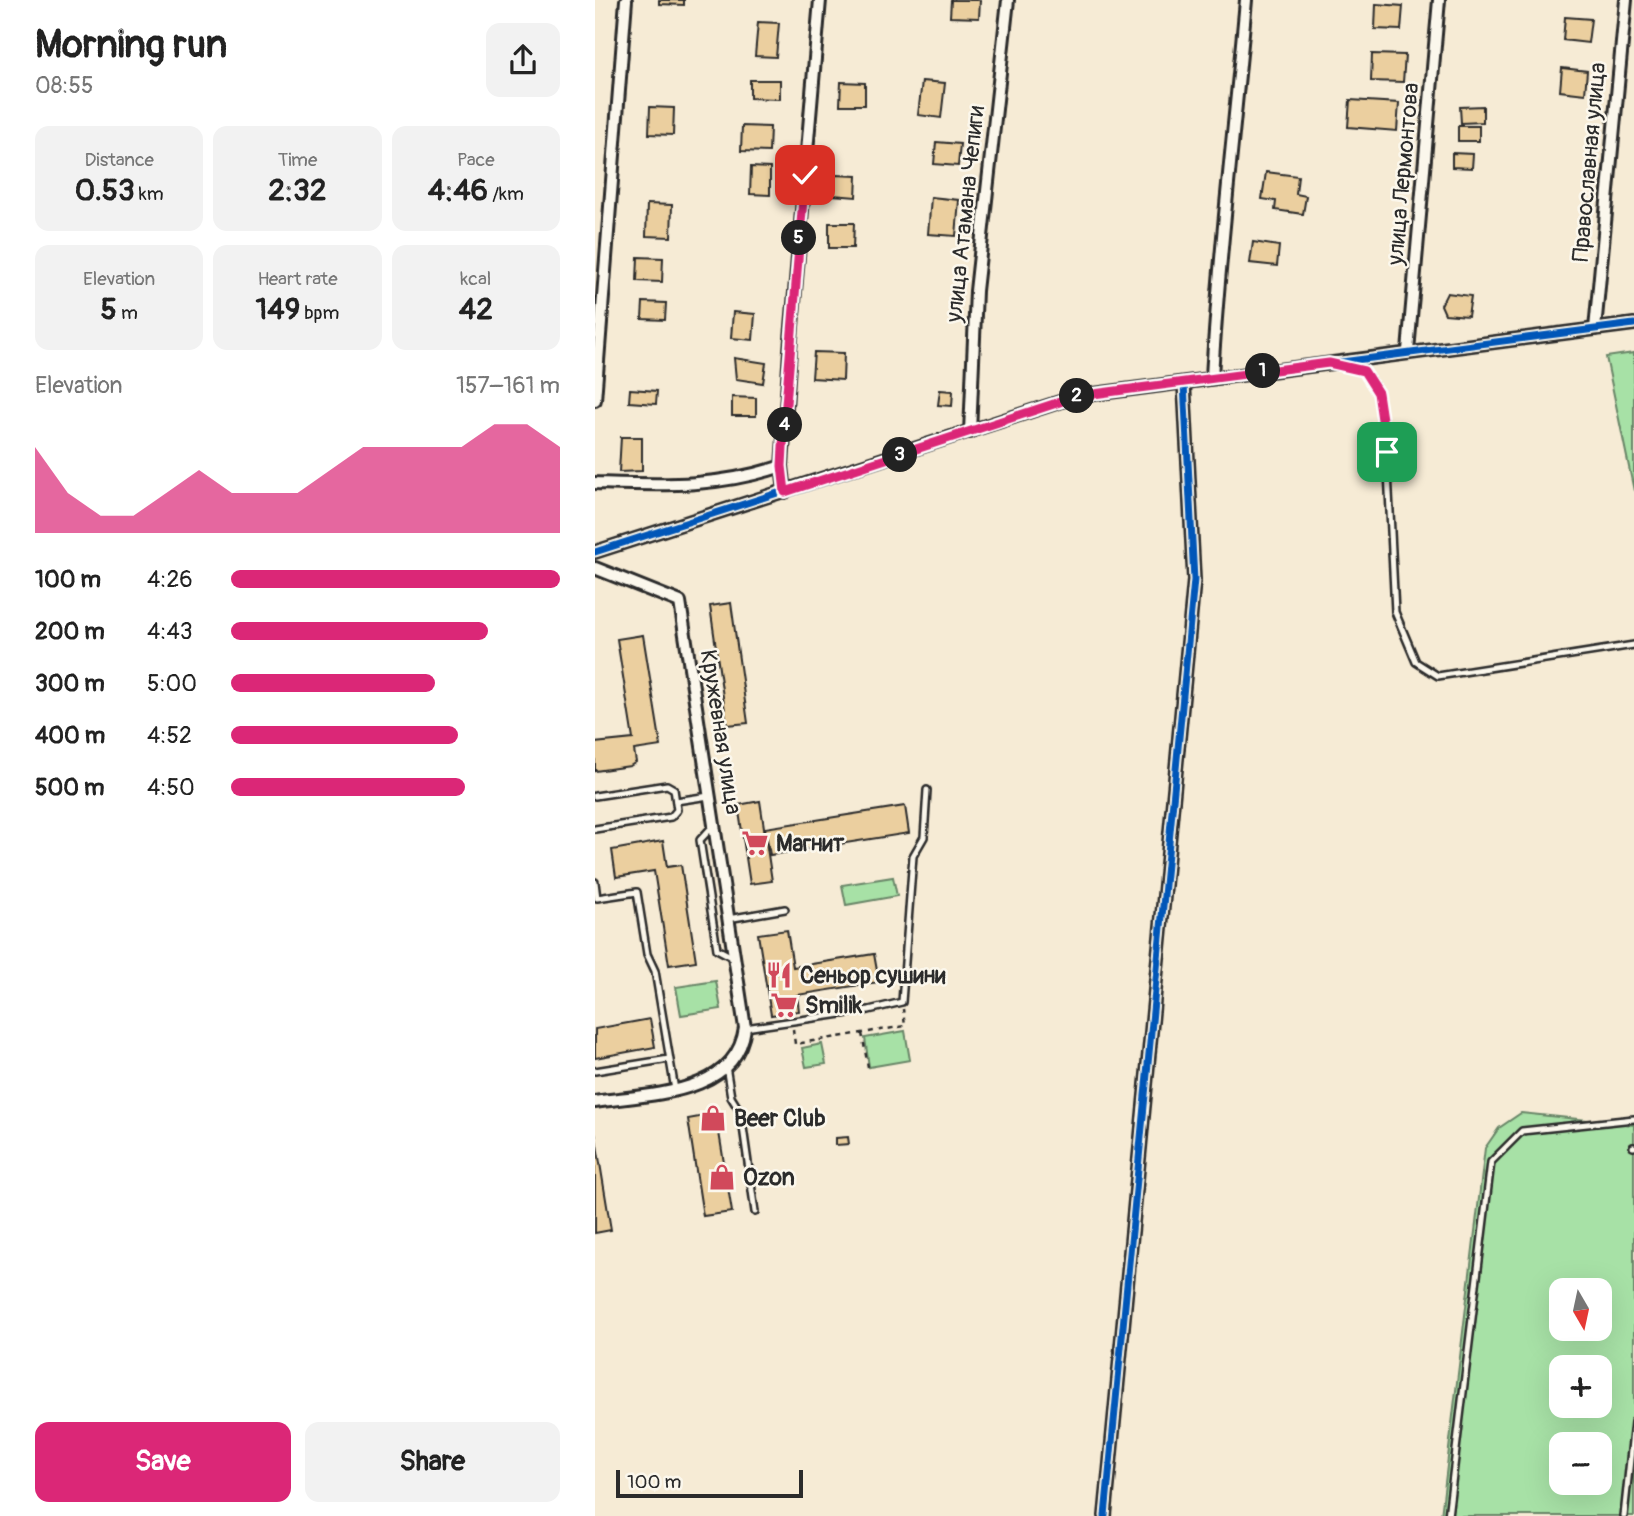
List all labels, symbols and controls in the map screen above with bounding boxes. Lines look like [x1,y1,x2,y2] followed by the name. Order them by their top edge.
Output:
[35,21,227,69] text: Morning run
[486,23,560,97] button: share
[1566,61,1612,263] street label: Православная улица
[35,71,93,100] text: 08:55
[1380,82,1425,267] street label: улица Лермонтова
[939,104,991,325] street label: улица Атамана Чепиги
[775,145,835,205] pin
[84,148,154,172] text: Distance
[278,148,317,172] text: Time
[457,148,495,172] text: Pace
[786,156,824,194] icon: check
[75,172,135,209] text: 0.53
[268,172,327,209] text: 2:32
[428,172,488,209] text: 4:46
[135,182,164,206] text: km
[488,182,524,206] text: /km
[781,220,817,256] pin: 5
[793,225,804,249] text: 5
[83,267,155,291] text: Elevation
[257,267,338,291] text: Heart rate
[460,267,491,291] text: kcal
[101,291,117,328] text: 5
[256,291,300,328] text: 149
[459,291,493,328] text: 42
[117,301,138,325] text: m
[300,301,339,325] text: bpm
[1245,354,1281,388] pin: 1
[1259,358,1266,382] text: 1
[35,371,123,400] text: Elevation
[456,371,560,400] text: 157–161 m
[1059,378,1095,414] pin: 2
[1071,383,1082,407] text: 2
[767,408,803,442] pin: 4
[779,412,790,436] text: 4
[1357,422,1417,482] pin
[1368,433,1406,471] icon: arrive
[883,438,917,472] pin: 3
[894,442,905,466] text: 3
[35,565,101,594] text: 100 m
[147,565,193,594] text: 4:26
[35,617,105,646] text: 200 m
[147,617,193,646] text: 4:43
[694,647,748,817] street label: Кружевная улица
[35,669,105,698] text: 300 m
[147,669,197,698] text: 5:00
[35,721,105,750] text: 400 m
[147,721,192,750] text: 4:52
[35,773,104,802] text: 500 m
[147,773,195,802] text: 4:50
[740,828,770,858] supermarket icon: Магнит
[776,829,845,858] place label: Магнит
[764,960,794,990] restaurant icon: Сеньор сушини
[800,961,946,990] place label: Сеньор сушини
[769,990,799,1020] supermarket icon: Smilik
[805,991,862,1020] place label: Smilik
[698,1103,728,1133] shop icon: Beer Club
[734,1104,825,1133] place label: Beer Club
[707,1162,737,1192] shop icon: Ozon
[743,1163,795,1192] place label: Ozon
[1549,1278,1612,1340] north arrow
[1549,1278,1612,1495] map controls
[1549,1355,1612,1418] button: +
[35,1422,291,1502] button: Save
[305,1422,560,1502] button: Share
[1549,1432,1612,1495] button: −
[616,1467,803,1499] scale bar
[627,1470,681,1494] text: 100 m

